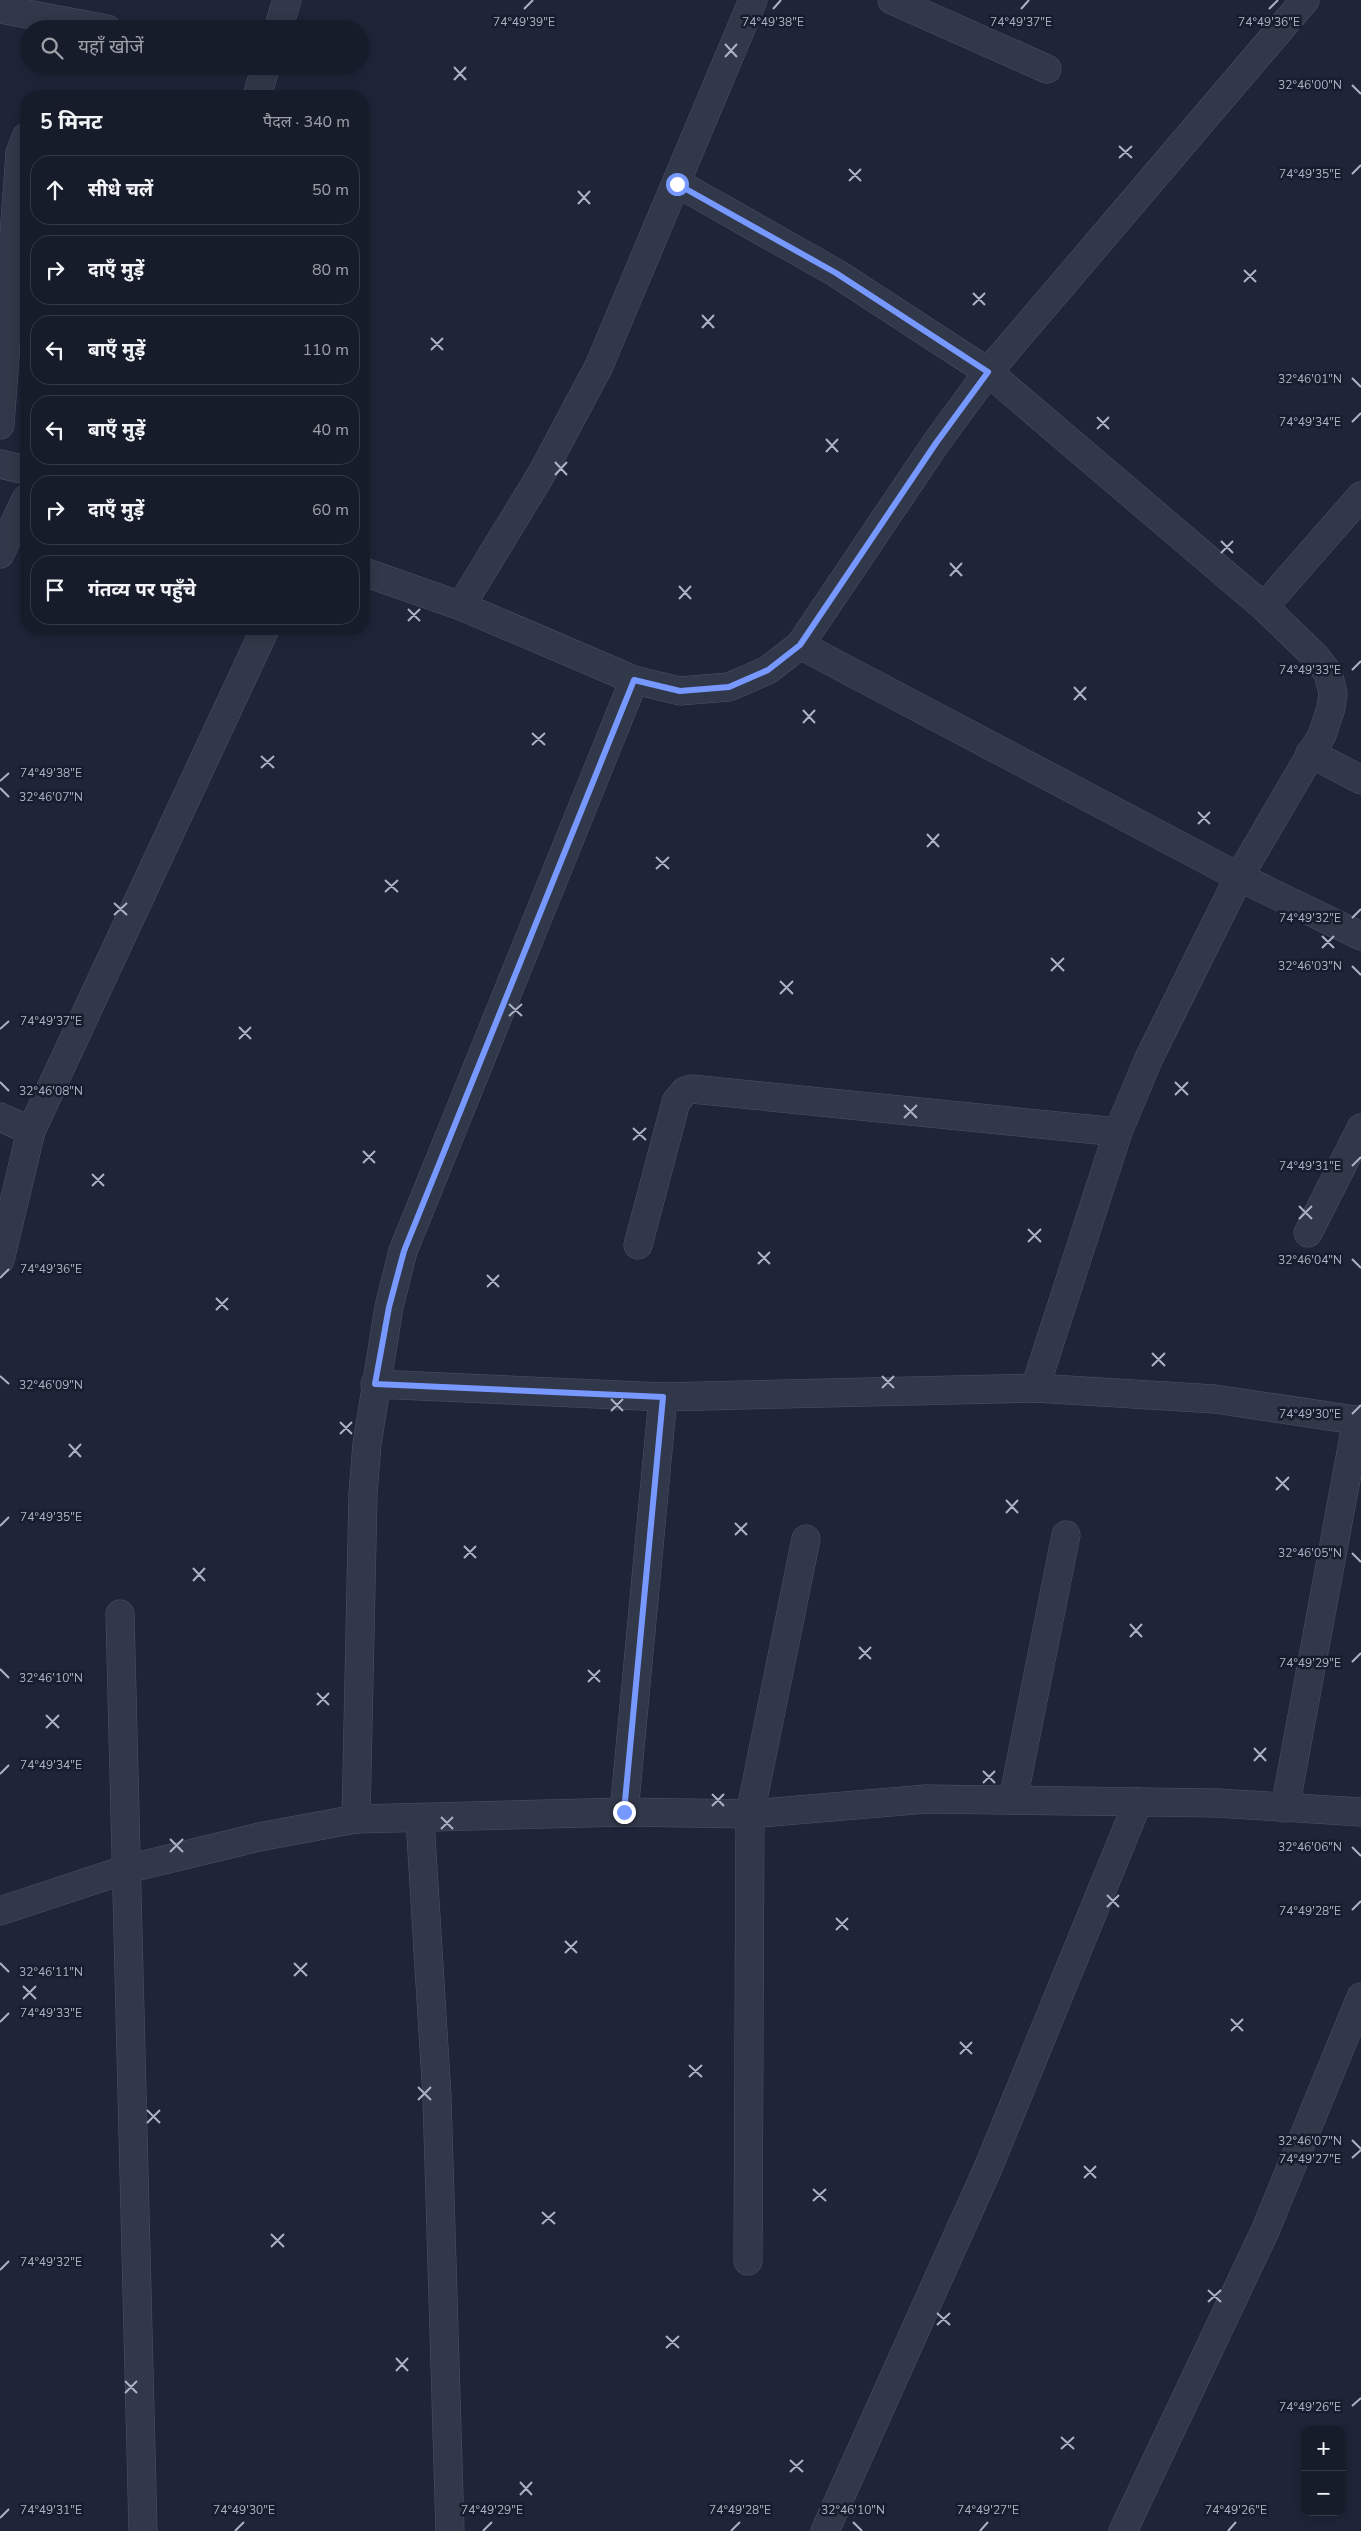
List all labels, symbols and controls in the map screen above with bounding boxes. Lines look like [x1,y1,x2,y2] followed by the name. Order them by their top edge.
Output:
[493,14,555,30] text: 74°49'39"E
[742,14,804,30] text: 74°49'38"E
[990,14,1052,30] text: 74°49'37"E
[1238,14,1300,30] text: 74°49'36"E
[20,20,370,75] search box
[38,34,66,62] icon: search
[78,34,143,60] text: यहाँ खोजें
[1278,77,1342,93] text: 32°46'00"N
[40,108,102,136] text: 5 मिनट
[263,111,350,133] text: पैदल · 340 m
[1279,166,1341,182] text: 74°49'35"E
[666,173,689,196] route start
[41,176,69,204] icon: ahead
[88,177,153,203] text: सीधे चलें
[312,179,349,201] text: 50 m
[41,256,69,284] icon: right
[88,257,144,283] text: दाएँ मुड़ें
[312,259,349,281] text: 80 m
[41,336,69,364] icon: left
[88,337,145,363] text: बाएँ मुड़ें
[302,339,349,361] text: 110 m
[1278,371,1342,387] text: 32°46'01"N
[1279,414,1341,430] text: 74°49'34"E
[41,416,69,444] icon: left
[88,417,145,443] text: बाएँ मुड़ें
[312,419,349,441] text: 40 m
[41,496,69,524] icon: right
[88,497,144,523] text: दाएँ मुड़ें
[312,499,349,521] text: 60 m
[41,576,69,604] icon: arrive
[88,577,196,603] text: गंतव्य पर पहुँचे
[1279,662,1341,678] text: 74°49'33"E
[20,765,82,781] text: 74°49'38"E
[19,789,83,805] text: 32°46'07"N
[1279,910,1341,926] text: 74°49'32"E
[1278,958,1342,974] text: 32°46'03"N
[20,1013,82,1029] text: 74°49'37"E
[19,1083,83,1099] text: 32°46'08"N
[1279,1158,1341,1174] text: 74°49'31"E
[1278,1252,1342,1268] text: 32°46'04"N
[20,1261,82,1277] text: 74°49'36"E
[19,1377,83,1393] text: 32°46'09"N
[1279,1406,1341,1422] text: 74°49'30"E
[20,1509,82,1525] text: 74°49'35"E
[1278,1545,1342,1561] text: 32°46'05"N
[1279,1655,1341,1671] text: 74°49'29"E
[19,1670,83,1686] text: 32°46'10"N
[20,1757,82,1773] text: 74°49'34"E
[613,1801,636,1824] route end
[1278,1839,1342,1855] text: 32°46'06"N
[1279,1903,1341,1919] text: 74°49'28"E
[19,1964,83,1980] text: 32°46'11"N
[20,2005,82,2021] text: 74°49'33"E
[1278,2133,1342,2149] text: 32°46'07"N
[1279,2151,1341,2167] text: 74°49'27"E
[20,2254,82,2270] text: 74°49'32"E
[1279,2399,1341,2415] text: 74°49'26"E
[1301,2426,1346,2516] map controls
[1301,2426,1346,2471] button: +
[1301,2471,1346,2516] button: −
[20,2502,82,2518] text: 74°49'31"E
[213,2502,275,2518] text: 74°49'30"E
[461,2502,523,2518] text: 74°49'29"E
[709,2502,771,2518] text: 74°49'28"E
[821,2502,885,2518] text: 32°46'10"N
[957,2502,1019,2518] text: 74°49'27"E
[1205,2502,1267,2518] text: 74°49'26"E

